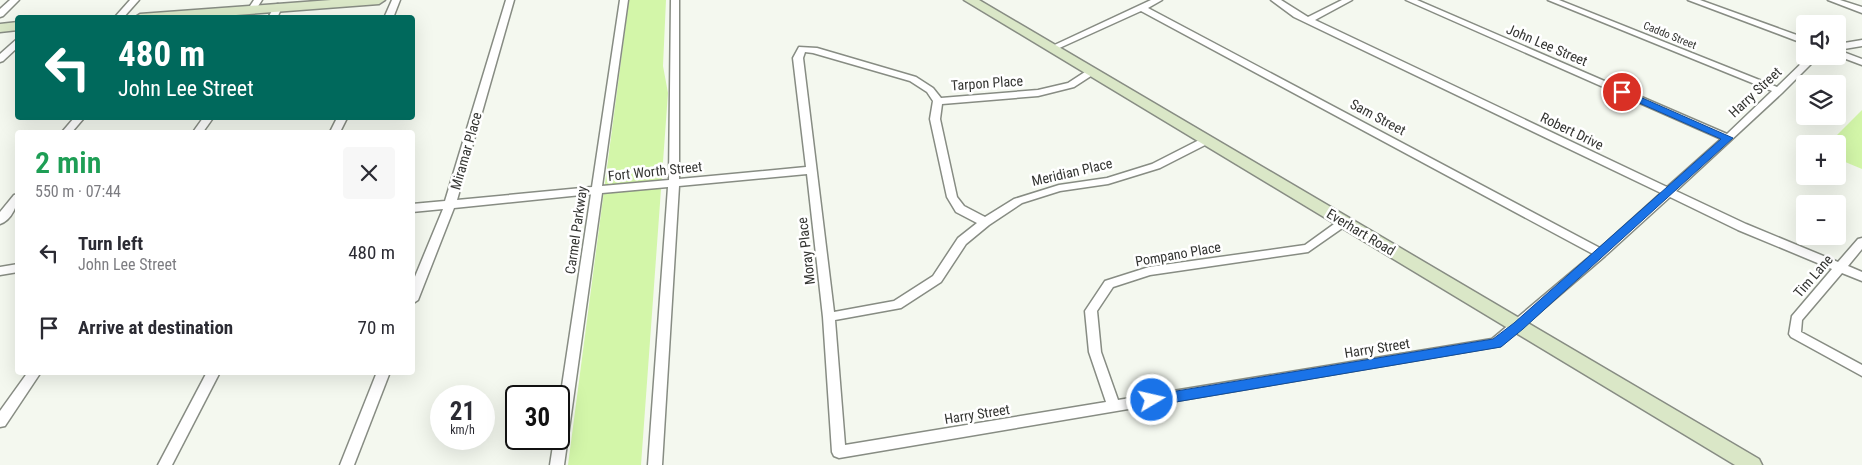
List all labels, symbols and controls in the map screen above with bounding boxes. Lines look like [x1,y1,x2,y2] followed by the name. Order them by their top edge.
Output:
[1796,15,1846,245] map controls
[1796,15,1846,65] button: sound
[1641,19,1698,52] street label: Caddo Street
[1504,21,1590,69] street label: John Lee Street
[118,34,205,75] text: 480 m
[35,35,100,100] icon: left
[1725,64,1785,120] street label: Harry Street
[1601,71,1643,113] pin
[950,72,1024,93] street label: Tarpon Place
[1796,75,1846,125] button: layers
[118,76,254,101] text: John Lee Street
[1608,78,1636,106] icon: arrive
[1348,96,1408,138] street label: Sam Street
[1538,109,1606,153] street label: Robert Drive
[447,110,485,192] street label: Miramar Place
[1796,135,1846,185] button: +
[35,145,101,180] text: 2 min
[343,147,395,199] button: close
[1030,155,1114,189] street label: Meridian Place
[607,158,703,184] street label: Fort Worth Street
[35,182,121,201] text: 550 m · 07:44
[562,185,590,275] street label: Carmel Parkway
[1796,195,1846,245] button: −
[1324,205,1398,259] street label: Everhart Road
[794,216,818,286] street label: Moray Place
[78,232,143,255] text: Turn left
[35,239,63,267] icon: left
[1134,239,1222,269] street label: Pompano Place
[348,241,395,264] text: 480 m
[1790,251,1836,300] street label: Tim Lane
[78,255,177,274] text: John Lee Street
[35,314,63,342] icon: arrive
[78,316,233,339] text: Arrive at destination
[358,316,395,339] text: 70 m
[1343,335,1411,361] street label: Harry Street
[1125,373,1177,425] position arrow
[505,385,570,450] speed limit sign: 30
[450,397,475,426] text: 21
[943,401,1011,427] street label: Harry Street
[450,423,475,437] text: km/h

